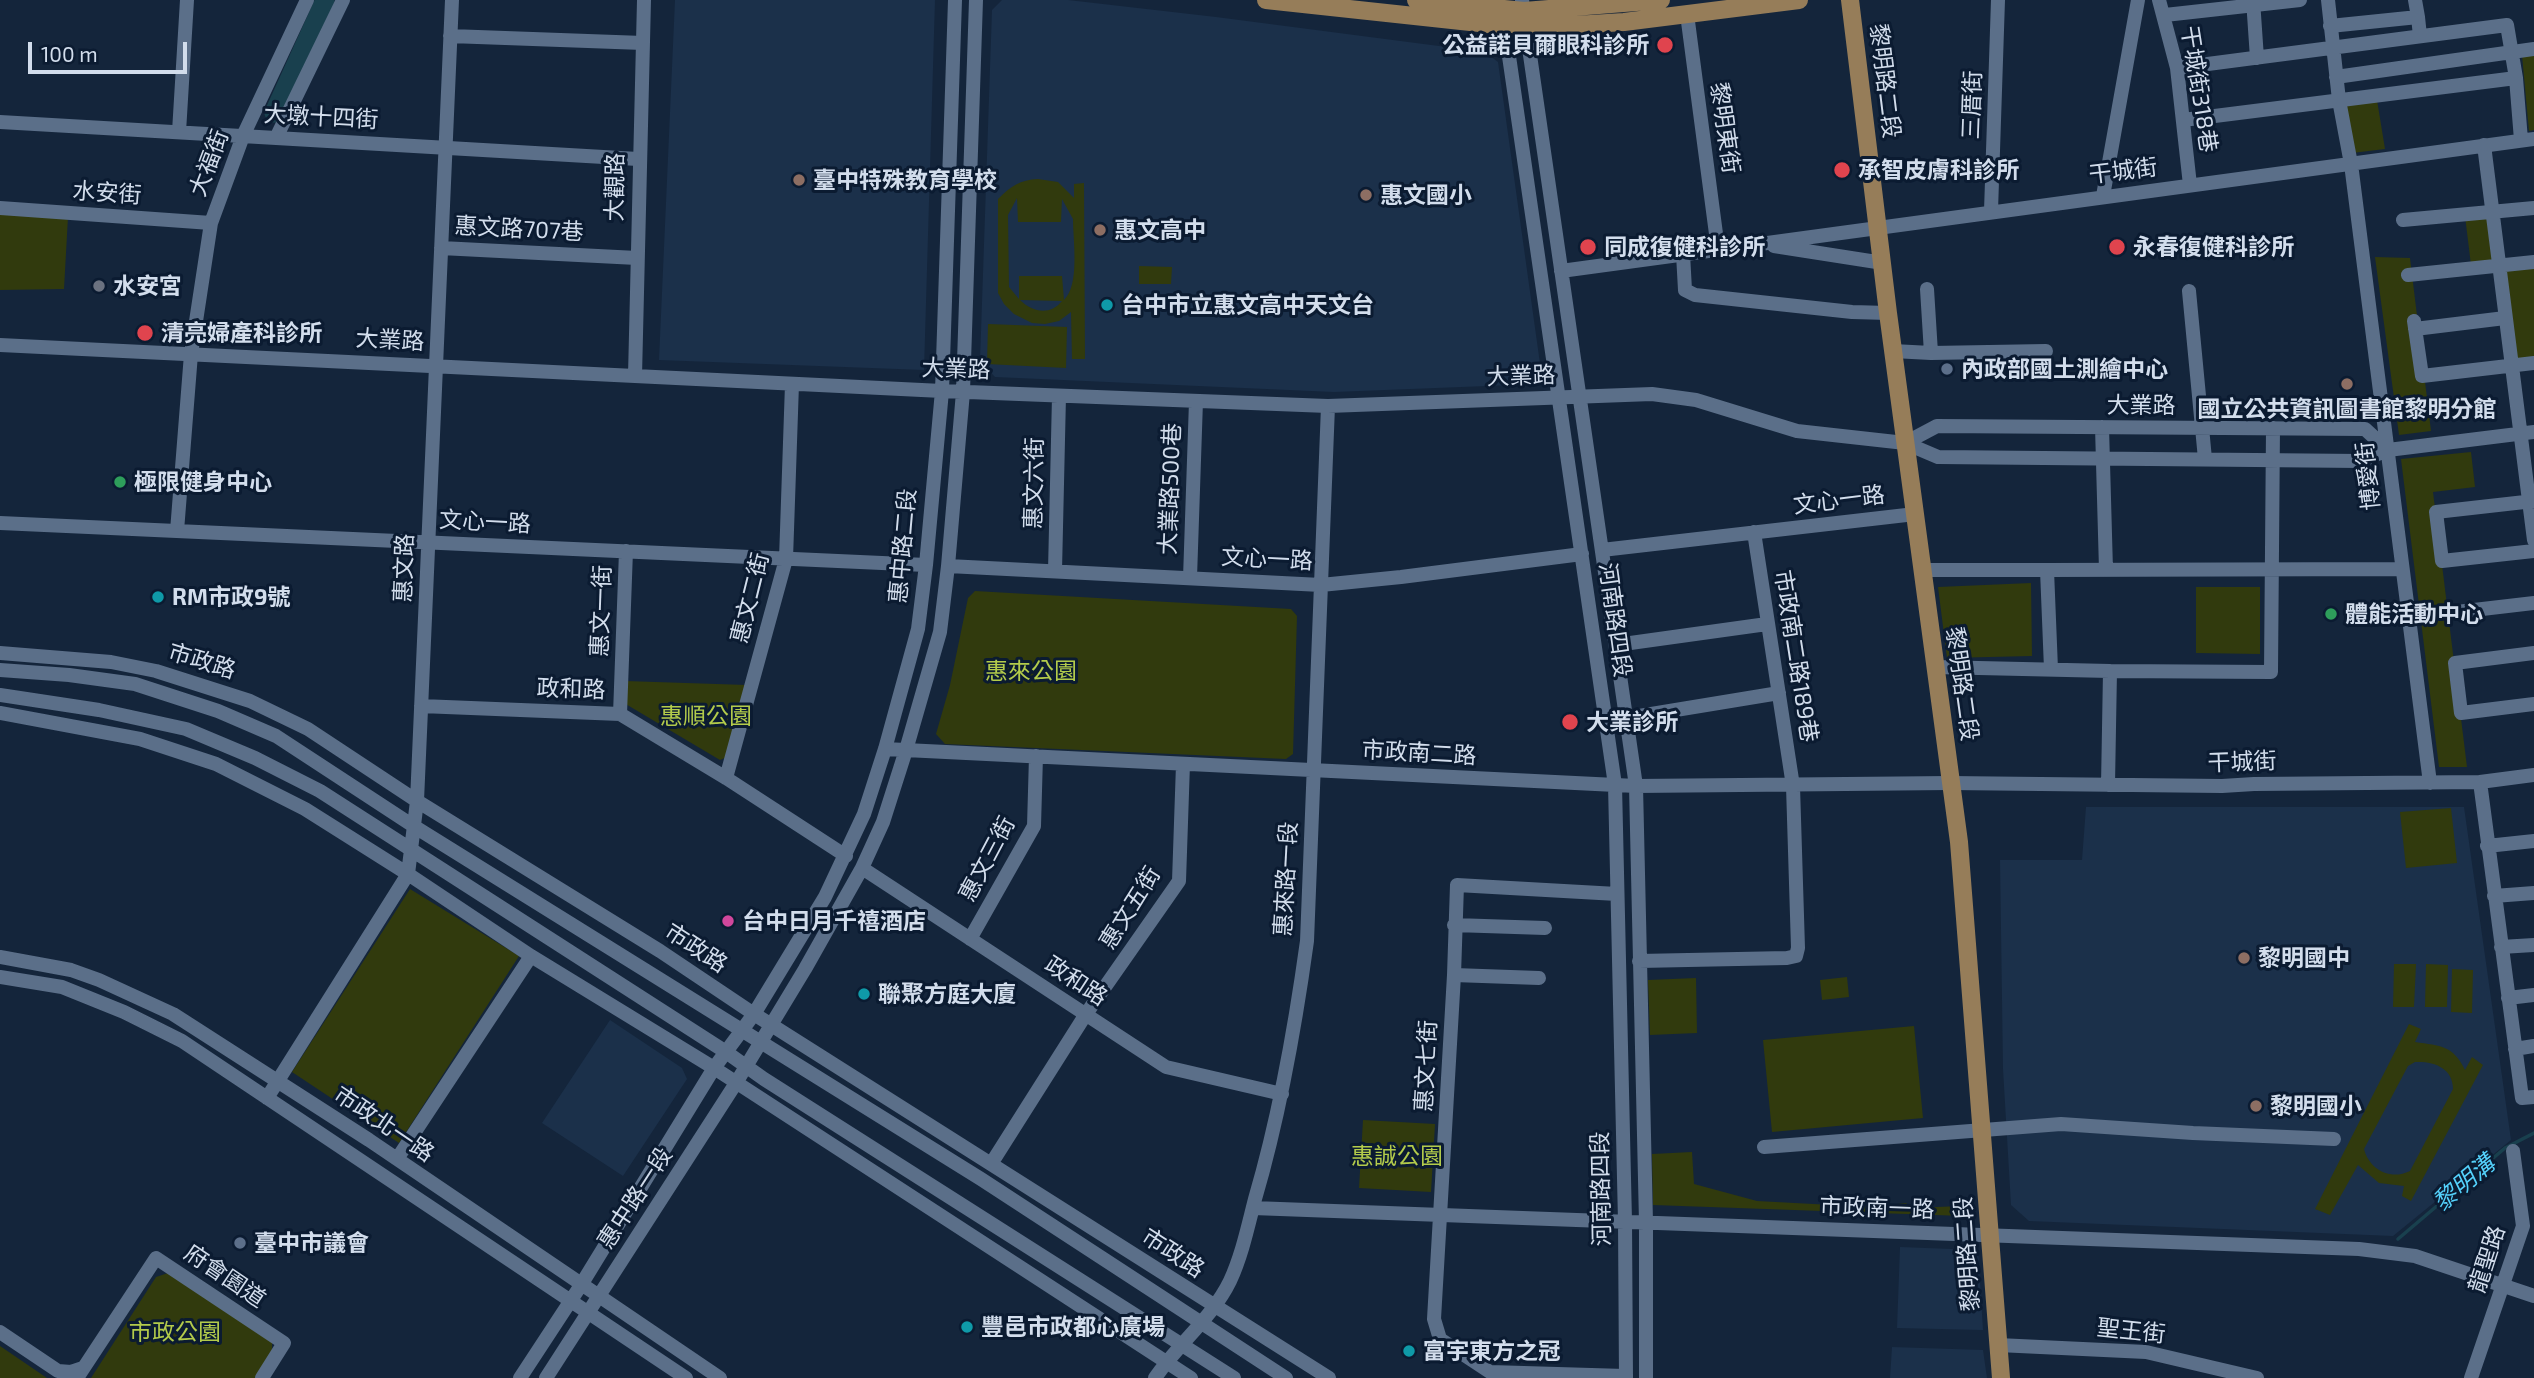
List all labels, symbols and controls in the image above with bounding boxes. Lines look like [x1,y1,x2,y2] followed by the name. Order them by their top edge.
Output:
[1864,22,1906,140] street label: 黎明路二段
[2175,24,2223,154] street label: 干城街318巷
[32,28,191,72] scale bar
[1442,31,1649,59] place label: 公益諾貝爾眼科診所
[1655,35,1675,55] marker: 公益諾貝爾眼科診所
[41,41,98,66] text: 100 m
[1957,70,1987,140] street label: 三厝街
[1705,81,1745,175] street label: 黎明東街
[263,100,379,134] street label: 大墩十四街
[184,126,234,200] street label: 大福街
[601,152,629,222] street label: 大觀路
[2087,153,2159,189] street label: 干城街
[1858,156,2019,184] place label: 承智皮膚科診所
[1832,160,1852,180] marker: 承智皮膚科診所
[813,166,997,194] place label: 臺中特殊教育學校
[791,172,807,188] marker: 臺中特殊教育學校
[72,177,142,209] street label: 水安街
[1380,181,1472,209] place label: 惠文國小
[1358,187,1374,203] marker: 惠文國小
[454,212,584,246] street label: 惠文路707巷
[1114,216,1206,244] place label: 惠文高中
[1092,222,1108,238] marker: 惠文高中
[1604,233,1765,261] place label: 同成復健科診所
[2133,233,2294,261] place label: 永春復健科診所
[1578,237,1598,257] marker: 同成復健科診所
[2107,237,2127,257] marker: 永春復健科診所
[113,272,182,300] place label: 水安宮
[91,278,107,294] marker: 水安宮
[1121,291,1374,319] place label: 台中市立惠文高中天文台
[1099,297,1115,313] marker: 台中市立惠文高中天文台
[161,319,322,347] place label: 清亮婦產科診所
[135,323,155,343] marker: 清亮婦產科診所
[355,324,425,356] street label: 大業路
[921,354,991,384] street label: 大業路
[1961,355,2168,383] place label: 內政部國土測繪中心
[1486,361,1556,391] street label: 大業路
[1939,361,1955,377] marker: 內政部國土測繪中心
[2339,376,2355,392] marker: 國立公共資訊圖書館黎明分館
[2107,391,2175,419] street label: 大業路
[2198,395,2496,423] place label: 國立公共資訊圖書館黎明分館
[1154,423,1186,555] street label: 大業路500巷
[1019,437,1049,529] street label: 惠文六街
[2351,440,2385,512] street label: 博愛街
[134,468,272,496] place label: 極限健身中心
[112,474,128,490] marker: 極限健身中心
[1792,481,1886,519] street label: 文心一路
[884,488,922,604] street label: 惠中路二段
[438,506,532,538] street label: 文心一路
[389,533,419,603] street label: 惠文路
[1220,543,1314,575] street label: 文心一路
[725,550,775,646] street label: 惠文二街
[1593,561,1637,679] street label: 河南路四段
[586,565,616,657] street label: 惠文一街
[1769,568,1823,744] street label: 市政南二路189巷
[172,583,290,611] place label: RM市政9號
[150,589,166,605] marker: RM市政9號
[2345,600,2483,628] place label: 體能活動中心
[2323,606,2339,622] marker: 體能活動中心
[1940,625,1984,743] street label: 黎明路二段
[165,638,239,684] street label: 市政路
[985,657,1077,685] park label: 惠來公園
[536,674,606,704] street label: 政和路
[660,702,752,730] park label: 惠順公園
[1586,708,1678,736] place label: 大業診所
[1560,712,1580,732] marker: 大業診所
[1361,736,1477,770] street label: 市政南二路
[2207,747,2277,777] street label: 干城街
[953,812,1021,906] street label: 惠文三街
[1269,821,1303,937] street label: 惠來路一段
[1094,862,1166,954] street label: 惠文五街
[742,907,926,935] place label: 台中日月千禧酒店
[720,913,736,929] marker: 台中日月千禧酒店
[660,918,732,978] street label: 市政路
[2258,944,2350,972] place label: 黎明國中
[2236,950,2252,966] marker: 黎明國中
[1040,951,1112,1011] street label: 政和路
[878,980,1016,1008] place label: 聯聚方庭大廈
[856,986,872,1002] marker: 聯聚方庭大廈
[1410,1019,1442,1113] street label: 惠文七街
[329,1080,439,1168] street label: 市政北一路
[2270,1092,2362,1120] place label: 黎明國小
[2248,1098,2264,1114] marker: 黎明國小
[1586,1131,1616,1247] street label: 河南路四段
[592,1142,678,1254] street label: 惠中路一段
[1351,1142,1443,1170] park label: 惠誠公園
[2427,1149,2501,1217] water label: 黎明溝
[1819,1192,1935,1224] street label: 市政南一路
[1949,1196,1985,1312] street label: 黎明路二段
[2463,1222,2511,1296] street label: 龍聖路
[1137,1223,1209,1283] street label: 市政路
[254,1229,369,1257] place label: 臺中市議會
[232,1235,248,1251] marker: 臺中市議會
[179,1239,271,1313] street label: 府會園道
[981,1313,1165,1341] place label: 豐邑市政都心廣場
[2095,1314,2167,1348] street label: 聖王街
[129,1318,221,1346] park label: 市政公園
[959,1319,975,1335] marker: 豐邑市政都心廣場
[1423,1337,1561,1365] place label: 富宇東方之冠
[1401,1343,1417,1359] marker: 富宇東方之冠

